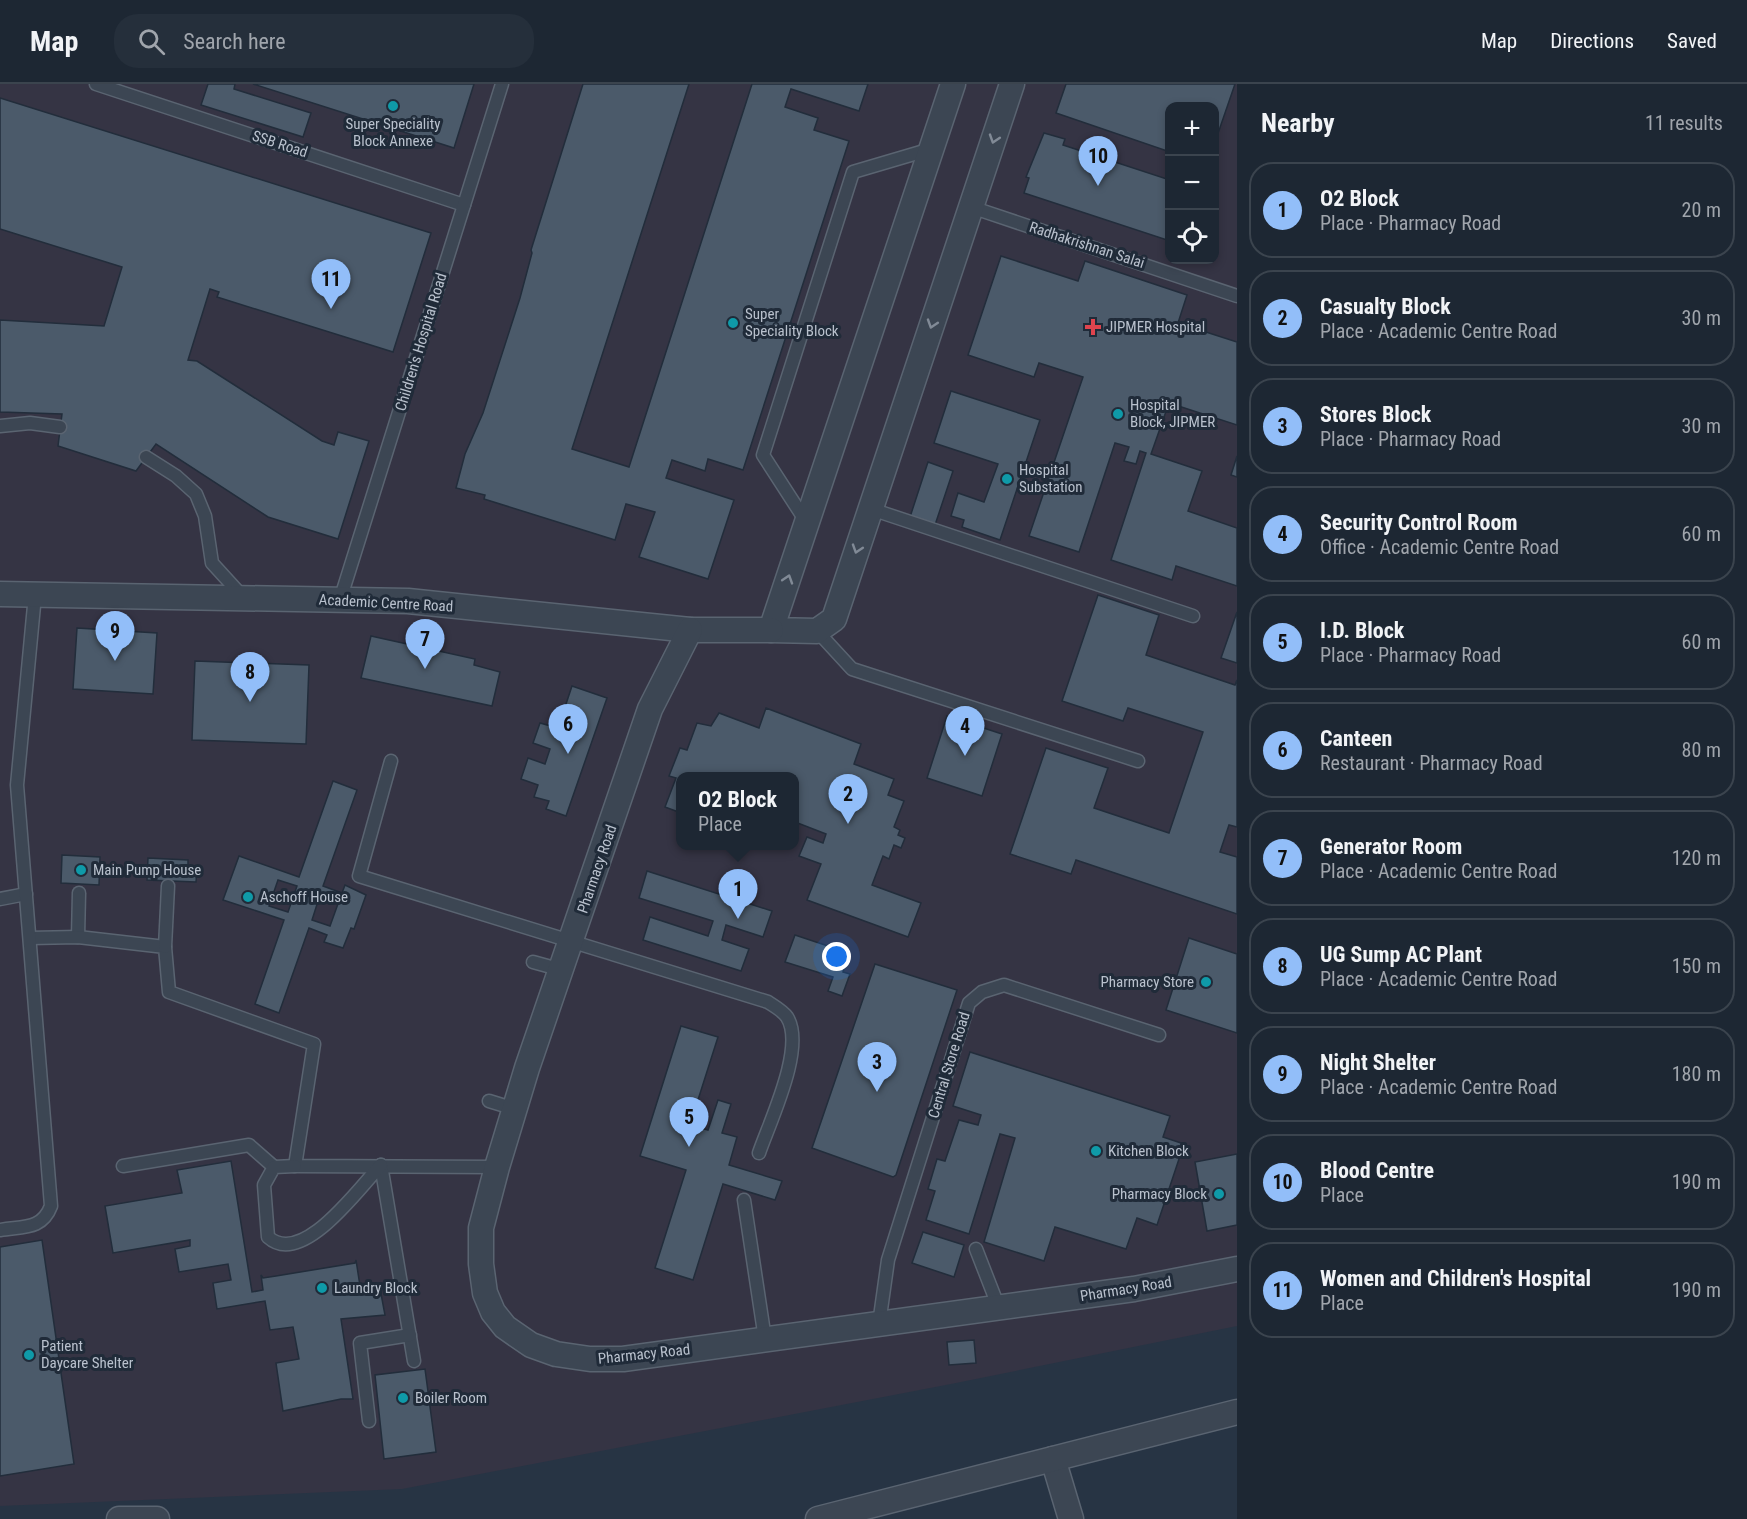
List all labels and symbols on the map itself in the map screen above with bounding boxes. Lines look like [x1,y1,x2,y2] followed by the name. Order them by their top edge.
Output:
[386,99,400,113] marker: Super Speciality Block Annexe
[346,115,440,150] place label: Super Speciality Block Annexe
[250,127,310,161] street label: SSB Road
[989,134,1001,144] one-way arrow
[1078,136,1118,186] pin: 10
[1027,218,1147,272] street label: Radhakrishnan Salai
[312,260,350,309] pin: 11
[391,271,451,413] street label: Children's Hospital Road
[745,305,839,340] place label: Super Speciality Block
[726,316,740,330] marker: Super Speciality Block
[1084,318,1102,336] marker: JIPMER Hospital
[1106,318,1205,336] place label: JIPMER Hospital
[927,319,939,329] one-way arrow
[1130,396,1215,431] place label: Hospital Block, JIPMER
[1111,407,1125,421] marker: Hospital Block, JIPMER
[1019,461,1083,496] place label: Hospital Substation
[1000,472,1014,486] marker: Hospital Substation
[852,543,865,554] one-way arrow
[781,574,793,585] one-way arrow
[318,590,454,616] street label: Academic Centre Road
[96,612,134,661] pin: 9
[406,620,444,669] pin: 7
[230,652,270,702] pin: 8
[548,704,588,754] pin: 6
[946,706,984,756] pin: 4
[828,774,868,824] pin: 2
[573,822,621,916] street label: Pharmacy Road
[93,861,201,879] place label: Main Pump House
[74,863,88,877] marker: Main Pump House
[718,870,758,919] pin: 1
[260,888,348,906] place label: Aschoff House
[241,890,255,904] marker: Aschoff House
[822,942,851,971] your location
[1101,973,1194,991] place label: Pharmacy Store
[1199,975,1213,989] marker: Pharmacy Store
[924,1010,974,1120] street label: Central Store Road
[858,1042,896,1092] pin: 3
[670,1098,708,1147] pin: 5
[1108,1142,1189,1160] place label: Kitchen Block
[1089,1144,1103,1158] marker: Kitchen Block
[1112,1185,1207,1203] place label: Pharmacy Block
[1212,1187,1226,1201] marker: Pharmacy Block
[1079,1273,1173,1305] street label: Pharmacy Road
[334,1279,418,1297] place label: Laundry Block
[315,1281,329,1295] marker: Laundry Block
[41,1337,134,1372] place label: Patient Daycare Shelter
[597,1340,691,1368] street label: Pharmacy Road
[22,1348,36,1362] marker: Patient Daycare Shelter
[415,1389,487,1407] place label: Boiler Room
[396,1391,410,1405] marker: Boiler Room

